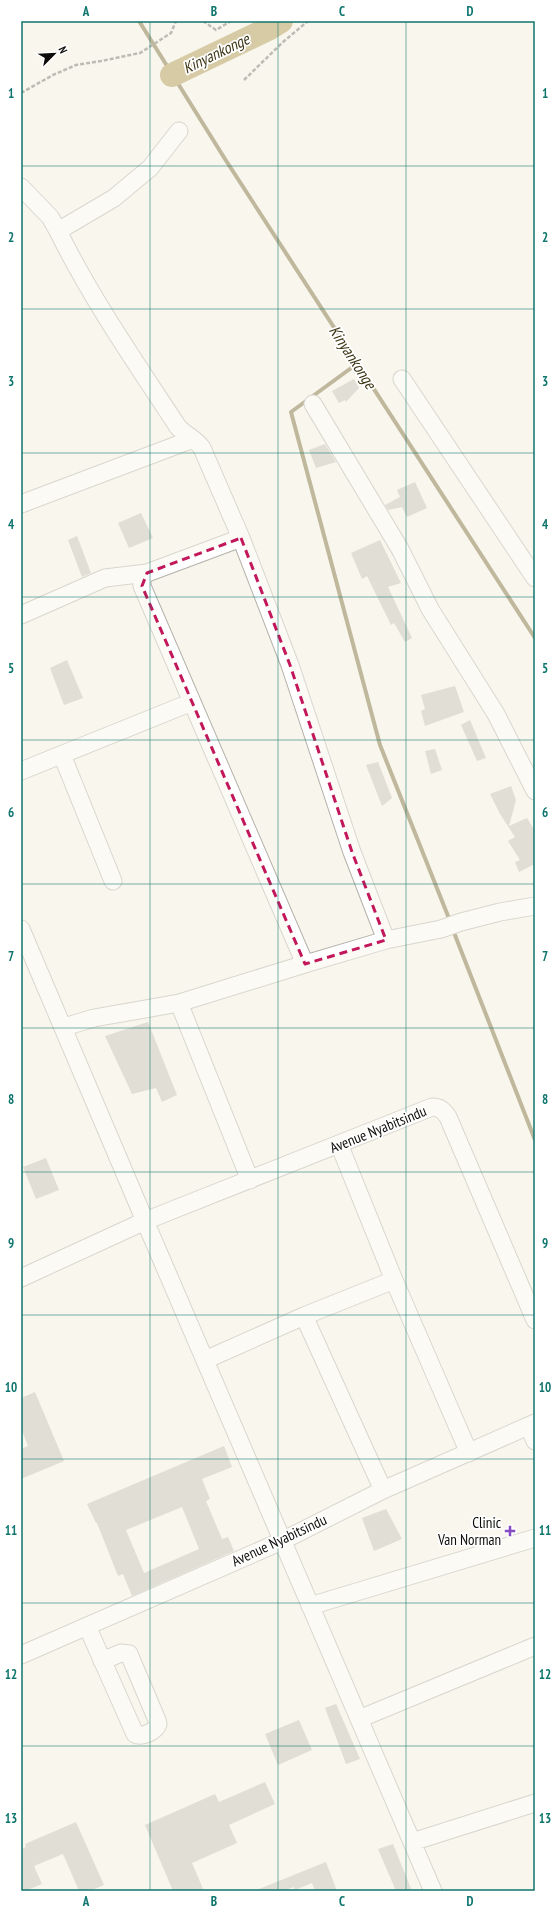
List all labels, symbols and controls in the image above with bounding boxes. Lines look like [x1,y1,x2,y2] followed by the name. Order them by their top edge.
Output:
[82,3,90,20] text: A
[211,3,217,20] text: B
[339,3,345,20] text: C
[467,3,474,20] text: D
[180,28,254,78] water label: Kinyankonge
[34,34,74,74] north arrow
[56,44,71,56] text: N
[8,85,14,102] text: 1
[542,85,548,102] text: 1
[8,229,14,246] text: 2
[542,229,548,246] text: 2
[325,322,382,394] water label: Kinyankonge
[8,373,14,390] text: 3
[542,373,548,390] text: 3
[8,516,15,533] text: 4
[542,516,549,533] text: 4
[8,660,14,677] text: 5
[542,660,548,677] text: 5
[8,804,14,821] text: 6
[542,804,548,821] text: 6
[8,948,14,965] text: 7
[542,948,548,965] text: 7
[8,1091,14,1108] text: 8
[542,1091,548,1108] text: 8
[327,1101,429,1157] street label: Avenue Nyabitsindu
[8,1235,14,1252] text: 9
[542,1235,548,1252] text: 9
[5,1379,17,1396] text: 10
[539,1379,551,1396] text: 10
[228,1510,330,1570] street label: Avenue Nyabitsindu
[437,1513,502,1549] place label: Clinic Van Norman
[5,1522,17,1539] text: 11
[539,1522,551,1539] text: 11
[504,1525,516,1537] marker: Clinic Van Norman
[5,1666,17,1683] text: 12
[539,1666,551,1683] text: 12
[5,1810,17,1827] text: 13
[539,1810,551,1827] text: 13
[82,1893,90,1910] text: A
[211,1893,217,1910] text: B
[339,1893,345,1910] text: C
[467,1893,474,1910] text: D

